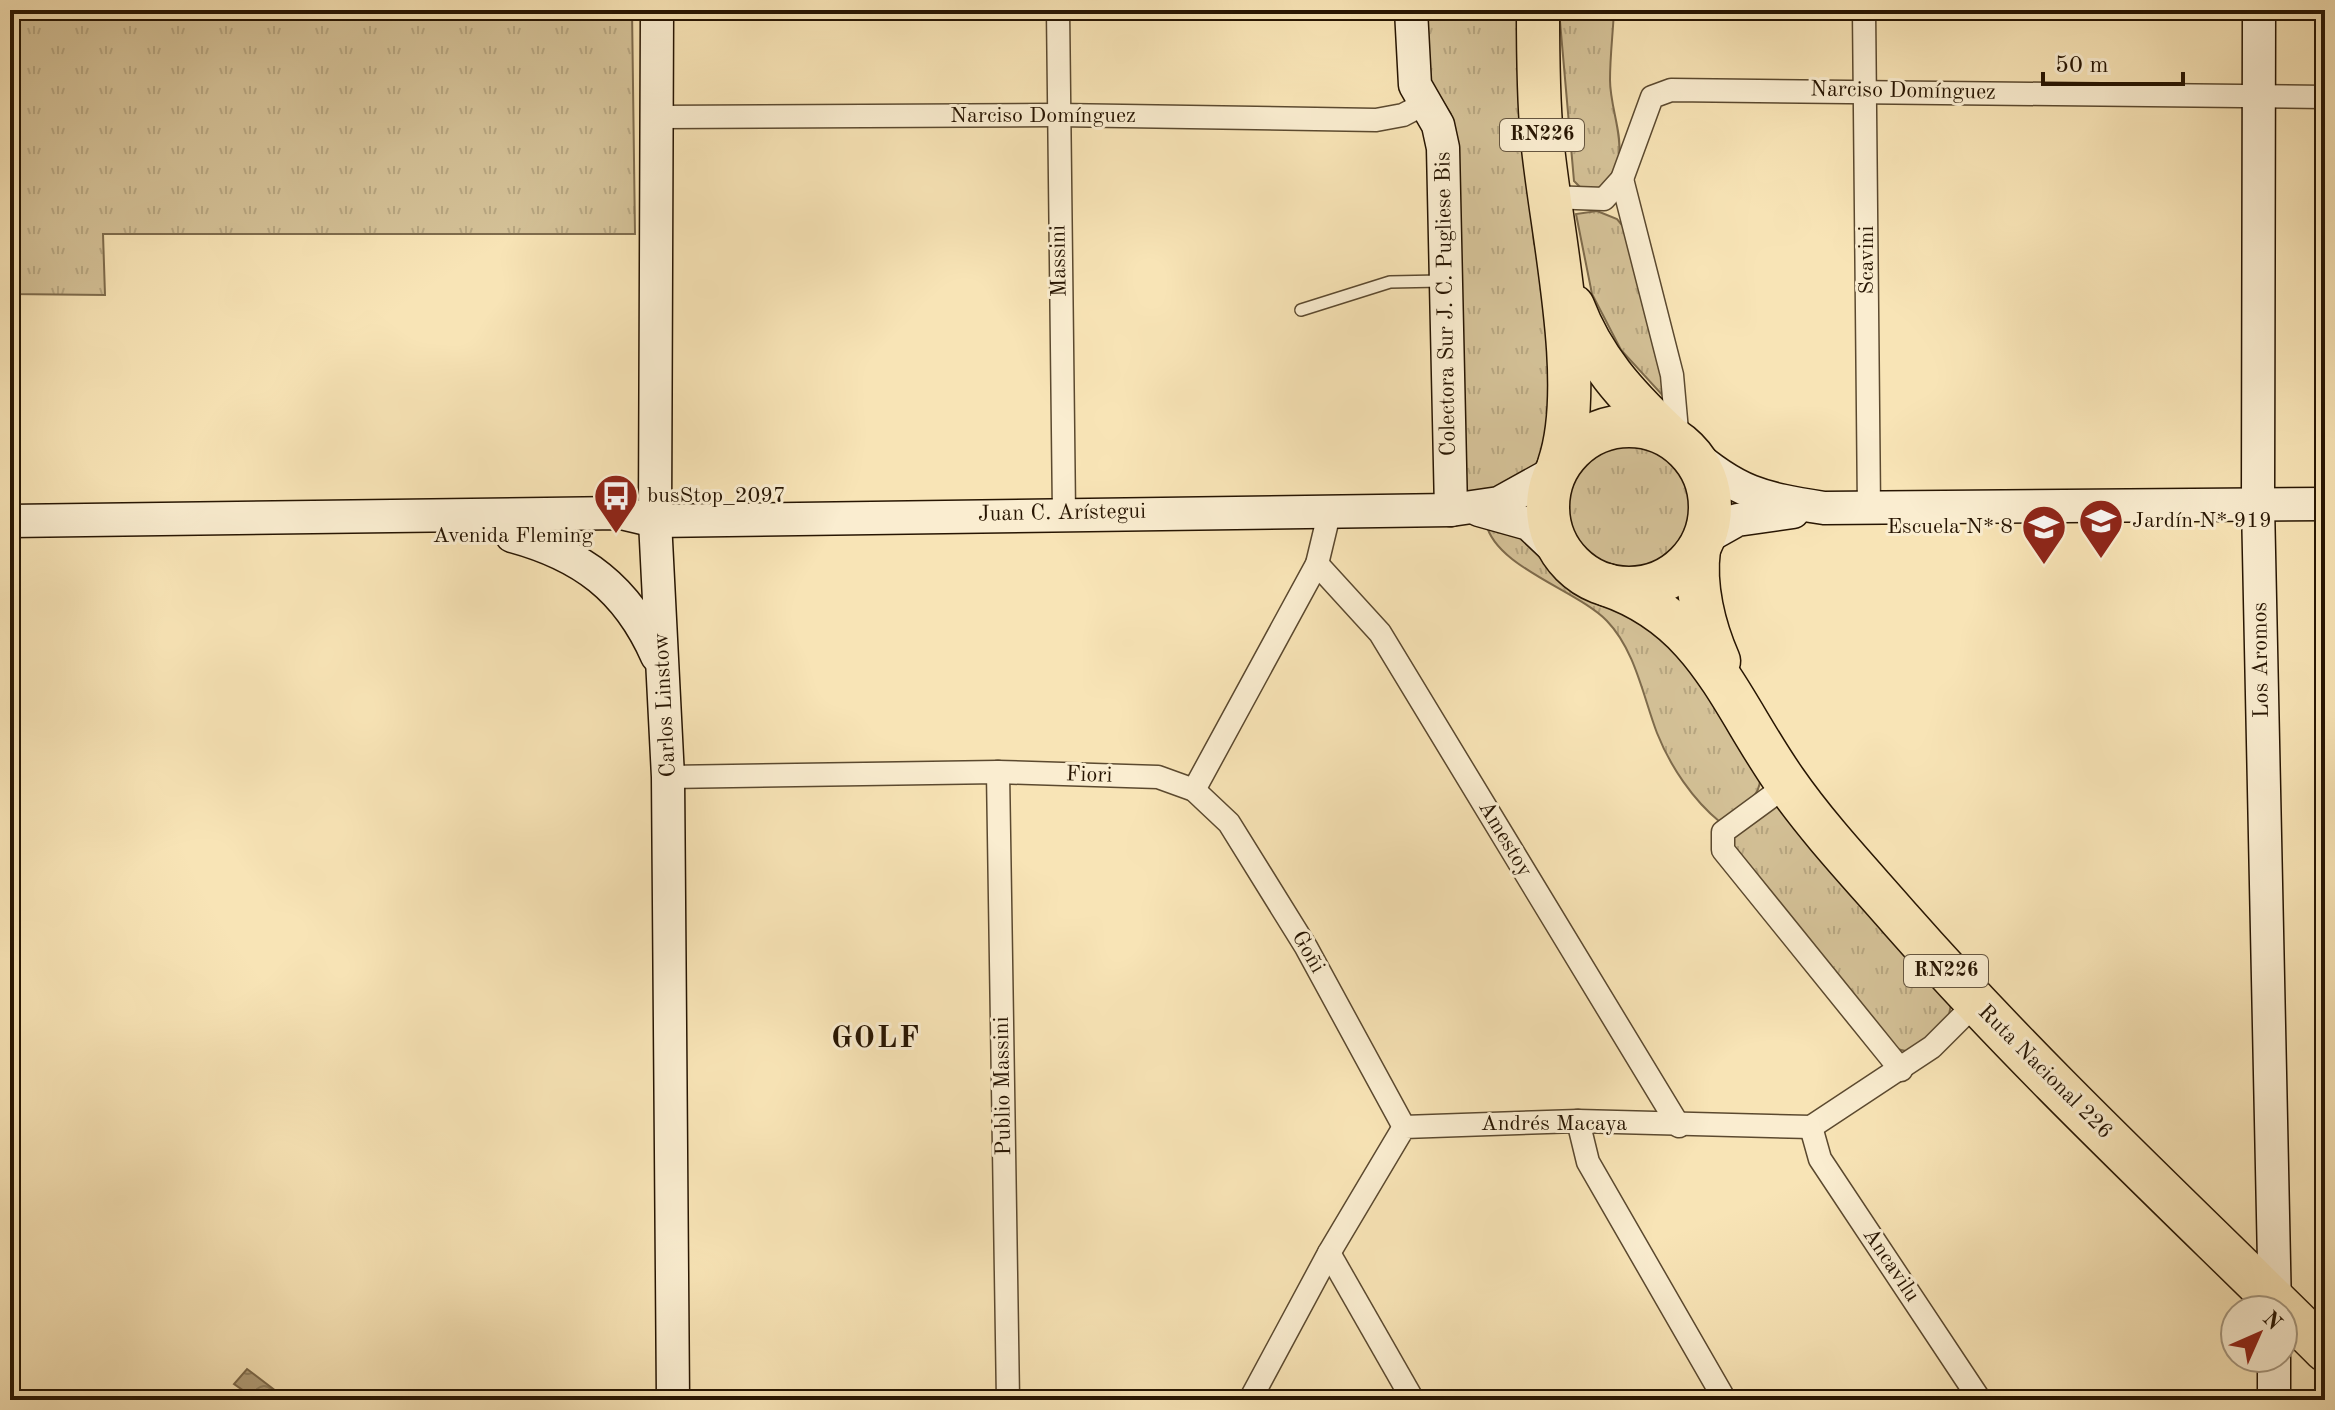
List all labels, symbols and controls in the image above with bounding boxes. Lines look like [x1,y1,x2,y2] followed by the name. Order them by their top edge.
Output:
[2043,36,2183,86] scale bar
[2055,54,2109,78] text: 50 m
[1810,78,1996,104] street label: Narciso Domínguez
[950,105,1136,127] street label: Narciso Domínguez
[1500,119,1584,151] road number: RN226
[1432,151,1460,457] street label: Colectora Sur J. C. Pugliese Bis
[1047,225,1071,297] street label: Massini
[1856,226,1878,294] street label: Scavini
[592,472,640,535] bus stop icon: busStop_2097
[647,485,786,507] place label: busStop_2097
[2077,497,2125,560] school or university icon: Jardín N* 919
[978,501,1146,525] street label: Juan C. Arístegui
[2020,503,2068,566] school or university icon: Escuela N* 8
[2132,510,2272,532] place label: Jardín N* 919
[1887,516,2013,538] place label: Escuela N* 8
[433,525,593,547] street label: Avenida Fleming
[2249,602,2273,718] street label: Los Aromos
[650,632,680,778] street label: Carlos Linstow
[1065,763,1113,787] street label: Fiori
[1474,797,1536,881] street label: Amestoy
[1287,927,1329,977] street label: Goñi
[1904,955,1988,987] road number: RN226
[1974,1001,2116,1143] street label: Ruta Nacional 226
[991,1016,1015,1156] street label: Publio Massini
[831,1024,921,1054] district label: GOLF
[1481,1113,1627,1135] street label: Andrés Macaya
[1858,1224,1924,1306] street label: Ancavilu
[2219,1294,2299,1374] north arrow
[2258,1308,2286,1335] text: N

